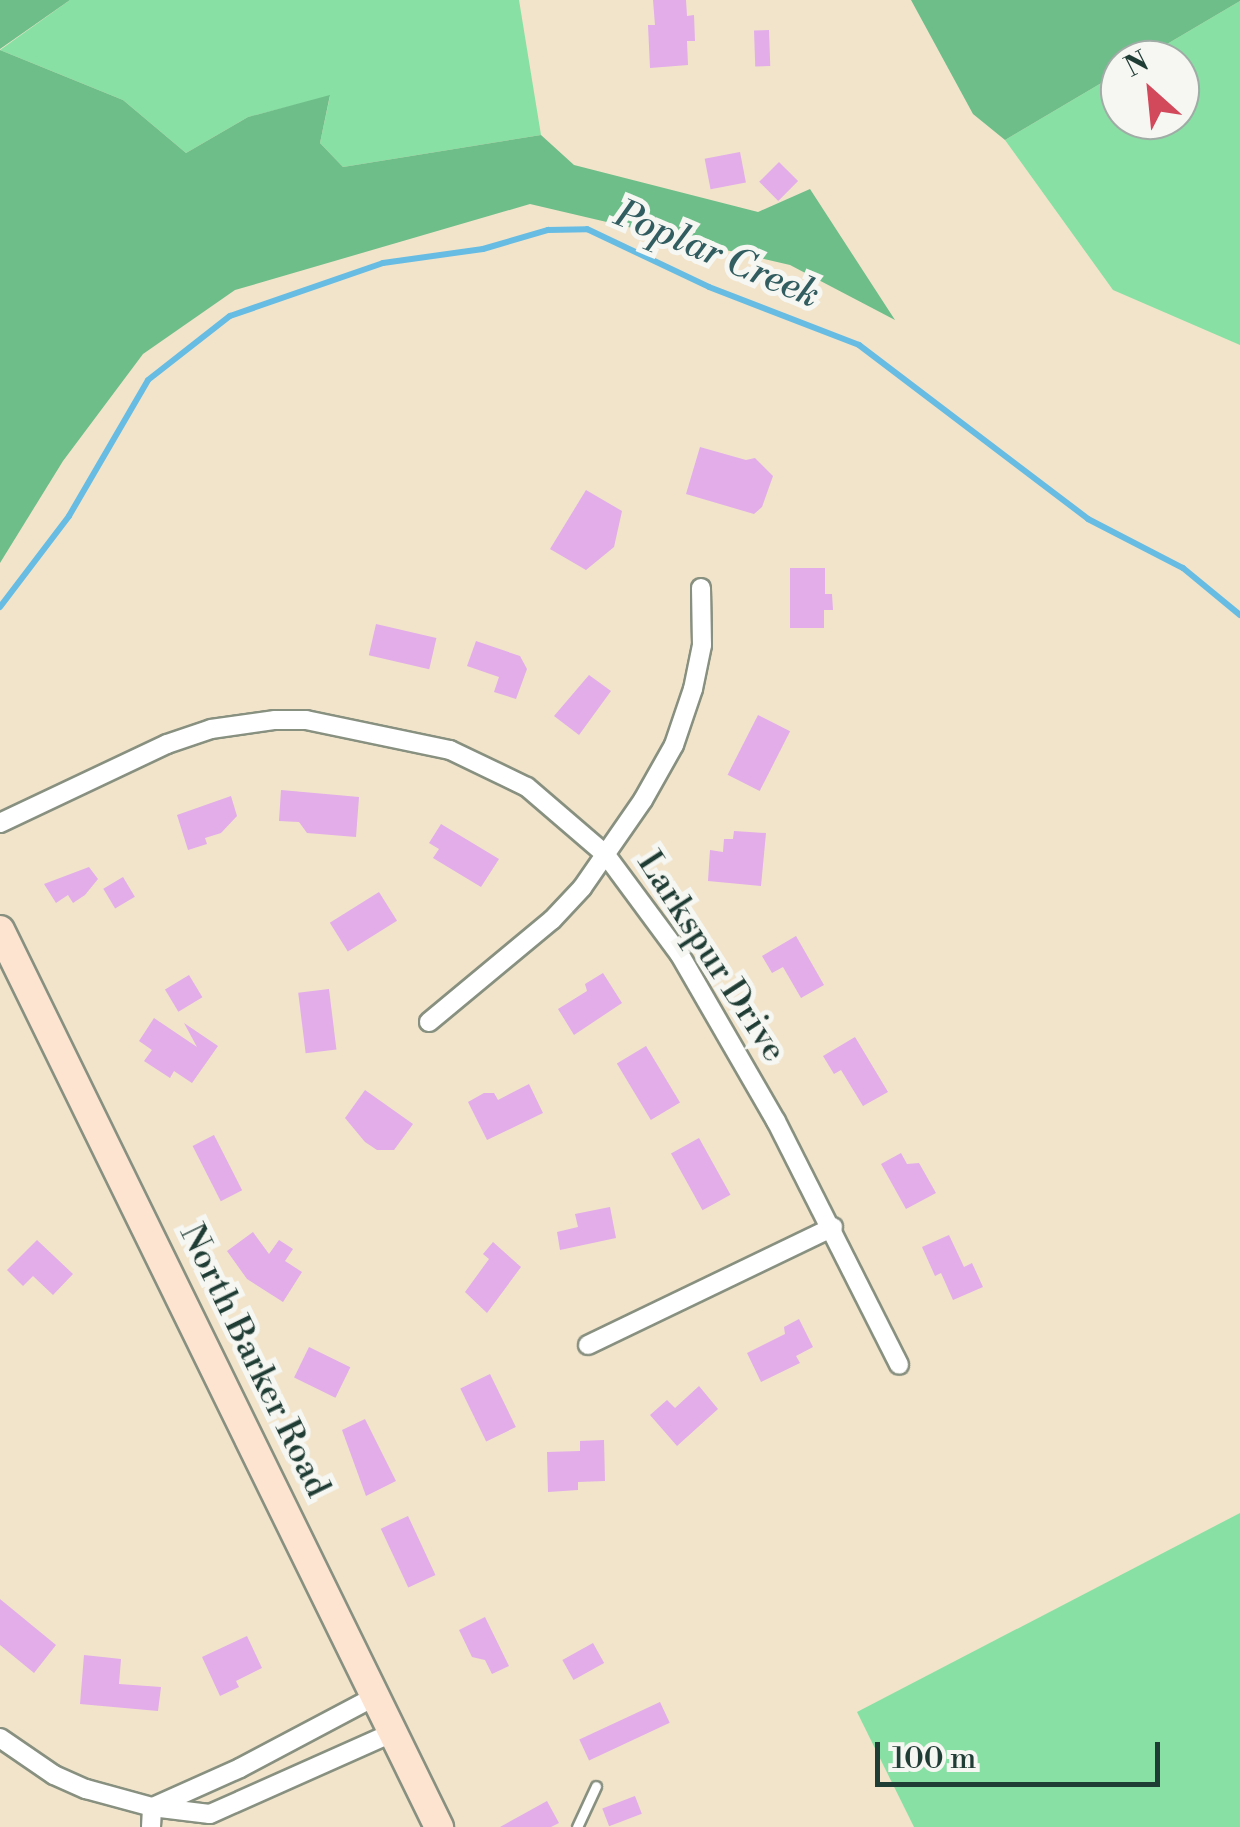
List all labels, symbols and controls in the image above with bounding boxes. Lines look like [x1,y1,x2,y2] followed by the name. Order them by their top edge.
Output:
[1100,40,1200,140] north arrow
[1119,44,1155,85] text: N
[608,192,826,318] water label: Poplar Creek
[627,844,795,1070] street label: Larkspur Drive
[170,1218,338,1504] street label: North Barker Road
[880,1722,1165,1784] scale bar
[892,1740,976,1778] text: 100 m

